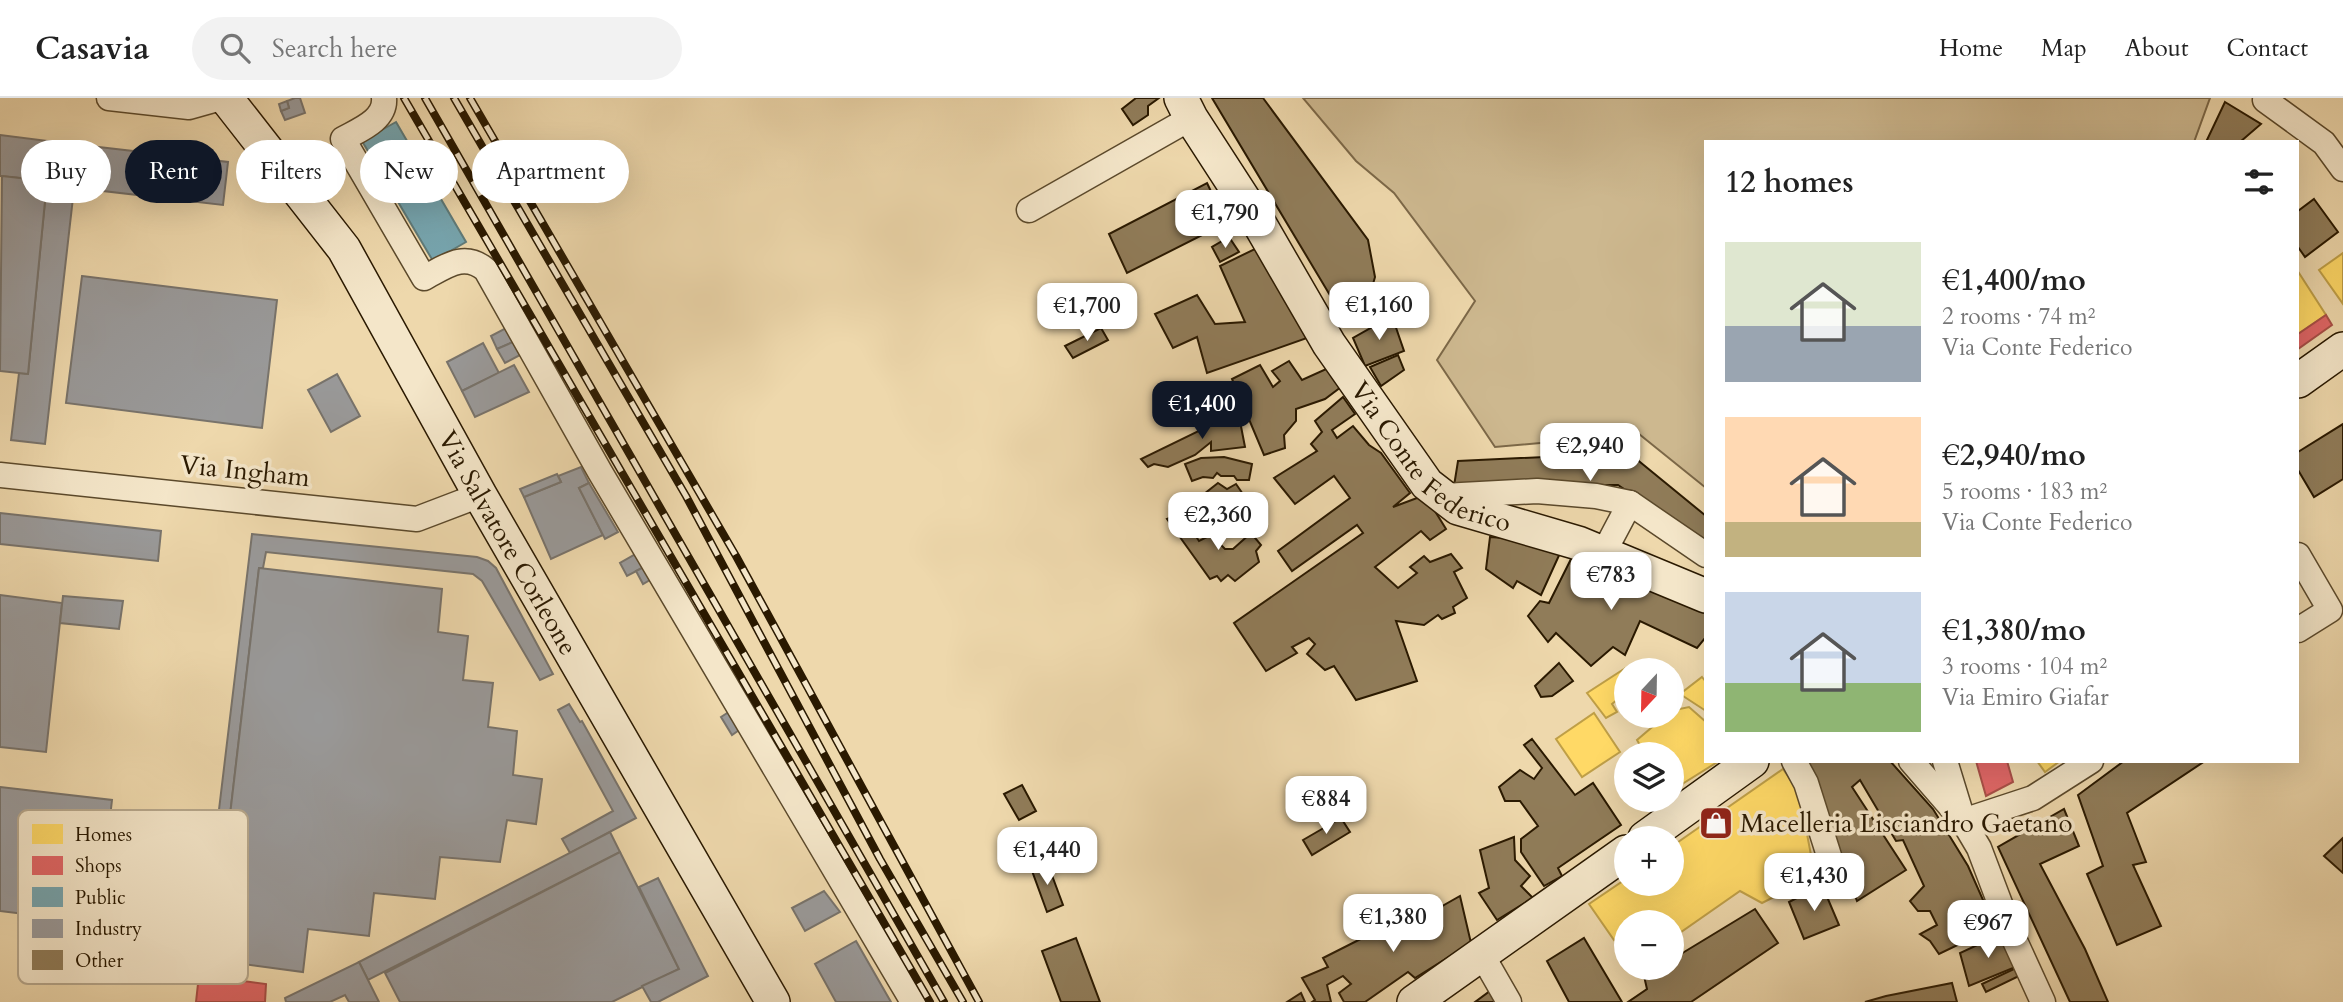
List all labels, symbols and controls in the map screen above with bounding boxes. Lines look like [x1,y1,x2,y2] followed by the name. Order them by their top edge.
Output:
[192,17,682,80] search box
[35,26,150,71] text: Casavia
[216,29,254,67] icon: search
[272,31,398,66] text: Search here
[1939,32,2003,65] text: Home
[2041,32,2087,65] text: Map
[2125,32,2189,65] text: About
[2227,32,2308,65] text: Contact
[21,140,111,203] chip: Buy
[125,140,222,203] chip: Rent
[236,140,346,203] chip: Filters
[360,140,458,203] chip: New
[472,140,629,203] chip: Apartment
[1725,162,1854,203] text: 12 homes
[2240,163,2278,201] icon: filters
[1168,190,1282,250] pin: €1,790
[1191,197,1259,228] text: €1,790
[1942,260,2086,301] text: €1,400/mo
[1781,270,1865,354] icon: home
[1322,282,1436,342] pin: €1,160
[1030,284,1144,343] pin: €1,700
[1345,289,1413,320] text: €1,160
[1053,290,1121,321] text: €1,700
[1942,301,2095,332] text: 2 rooms · 74 m²
[1942,332,2132,363] text: Via Conte Federico
[1343,374,1515,540] street label: Via Conte Federico
[1145,382,1259,441] pin: €1,400
[1168,388,1236,419] text: €1,400
[430,424,586,661] street label: Via Salvatore Corleone
[1533,424,1647,483] pin: €2,940
[1556,430,1624,461] text: €2,940
[1942,435,2086,476] text: €2,940/mo
[1781,445,1865,529] icon: home
[178,447,312,495] street label: Via Ingham
[1942,476,2107,507] text: 5 rooms · 183 m²
[1161,492,1275,552] pin: €2,360
[1184,499,1252,530] text: €2,360
[1942,507,2132,538] text: Via Conte Federico
[1570,552,1652,612] pin: €783
[1586,559,1636,590] text: €783
[1942,610,2086,651] text: €1,380/mo
[1781,620,1865,704] icon: home
[1942,651,2107,682] text: 3 rooms · 104 m²
[1614,658,1684,728] north arrow
[1614,658,1684,980] map controls
[1942,682,2109,713] text: Via Emiro Giafar
[1614,742,1684,812] button: layers
[1285,776,1367,836] pin: €884
[1301,783,1351,814] text: €884
[1697,804,1735,842] shop icon: Macelleria Lisciandro Gaetano
[1740,806,2073,841] place label: Macelleria Lisciandro Gaetano
[18,810,248,984] legend
[75,822,132,848] text: Homes
[1614,826,1684,896] button: +
[990,828,1104,887] pin: €1,440
[1013,834,1081,865] text: €1,440
[75,853,122,879] text: Shops
[1757,854,1871,913] pin: €1,430
[1780,860,1848,891] text: €1,430
[75,885,126,911] text: Public
[1336,894,1450,954] pin: €1,380
[1947,900,2029,960] pin: €967
[1359,901,1427,932] text: €1,380
[1963,907,2013,938] text: €967
[1614,910,1684,980] button: −
[75,916,142,942] text: Industry
[75,948,123,974] text: Other

